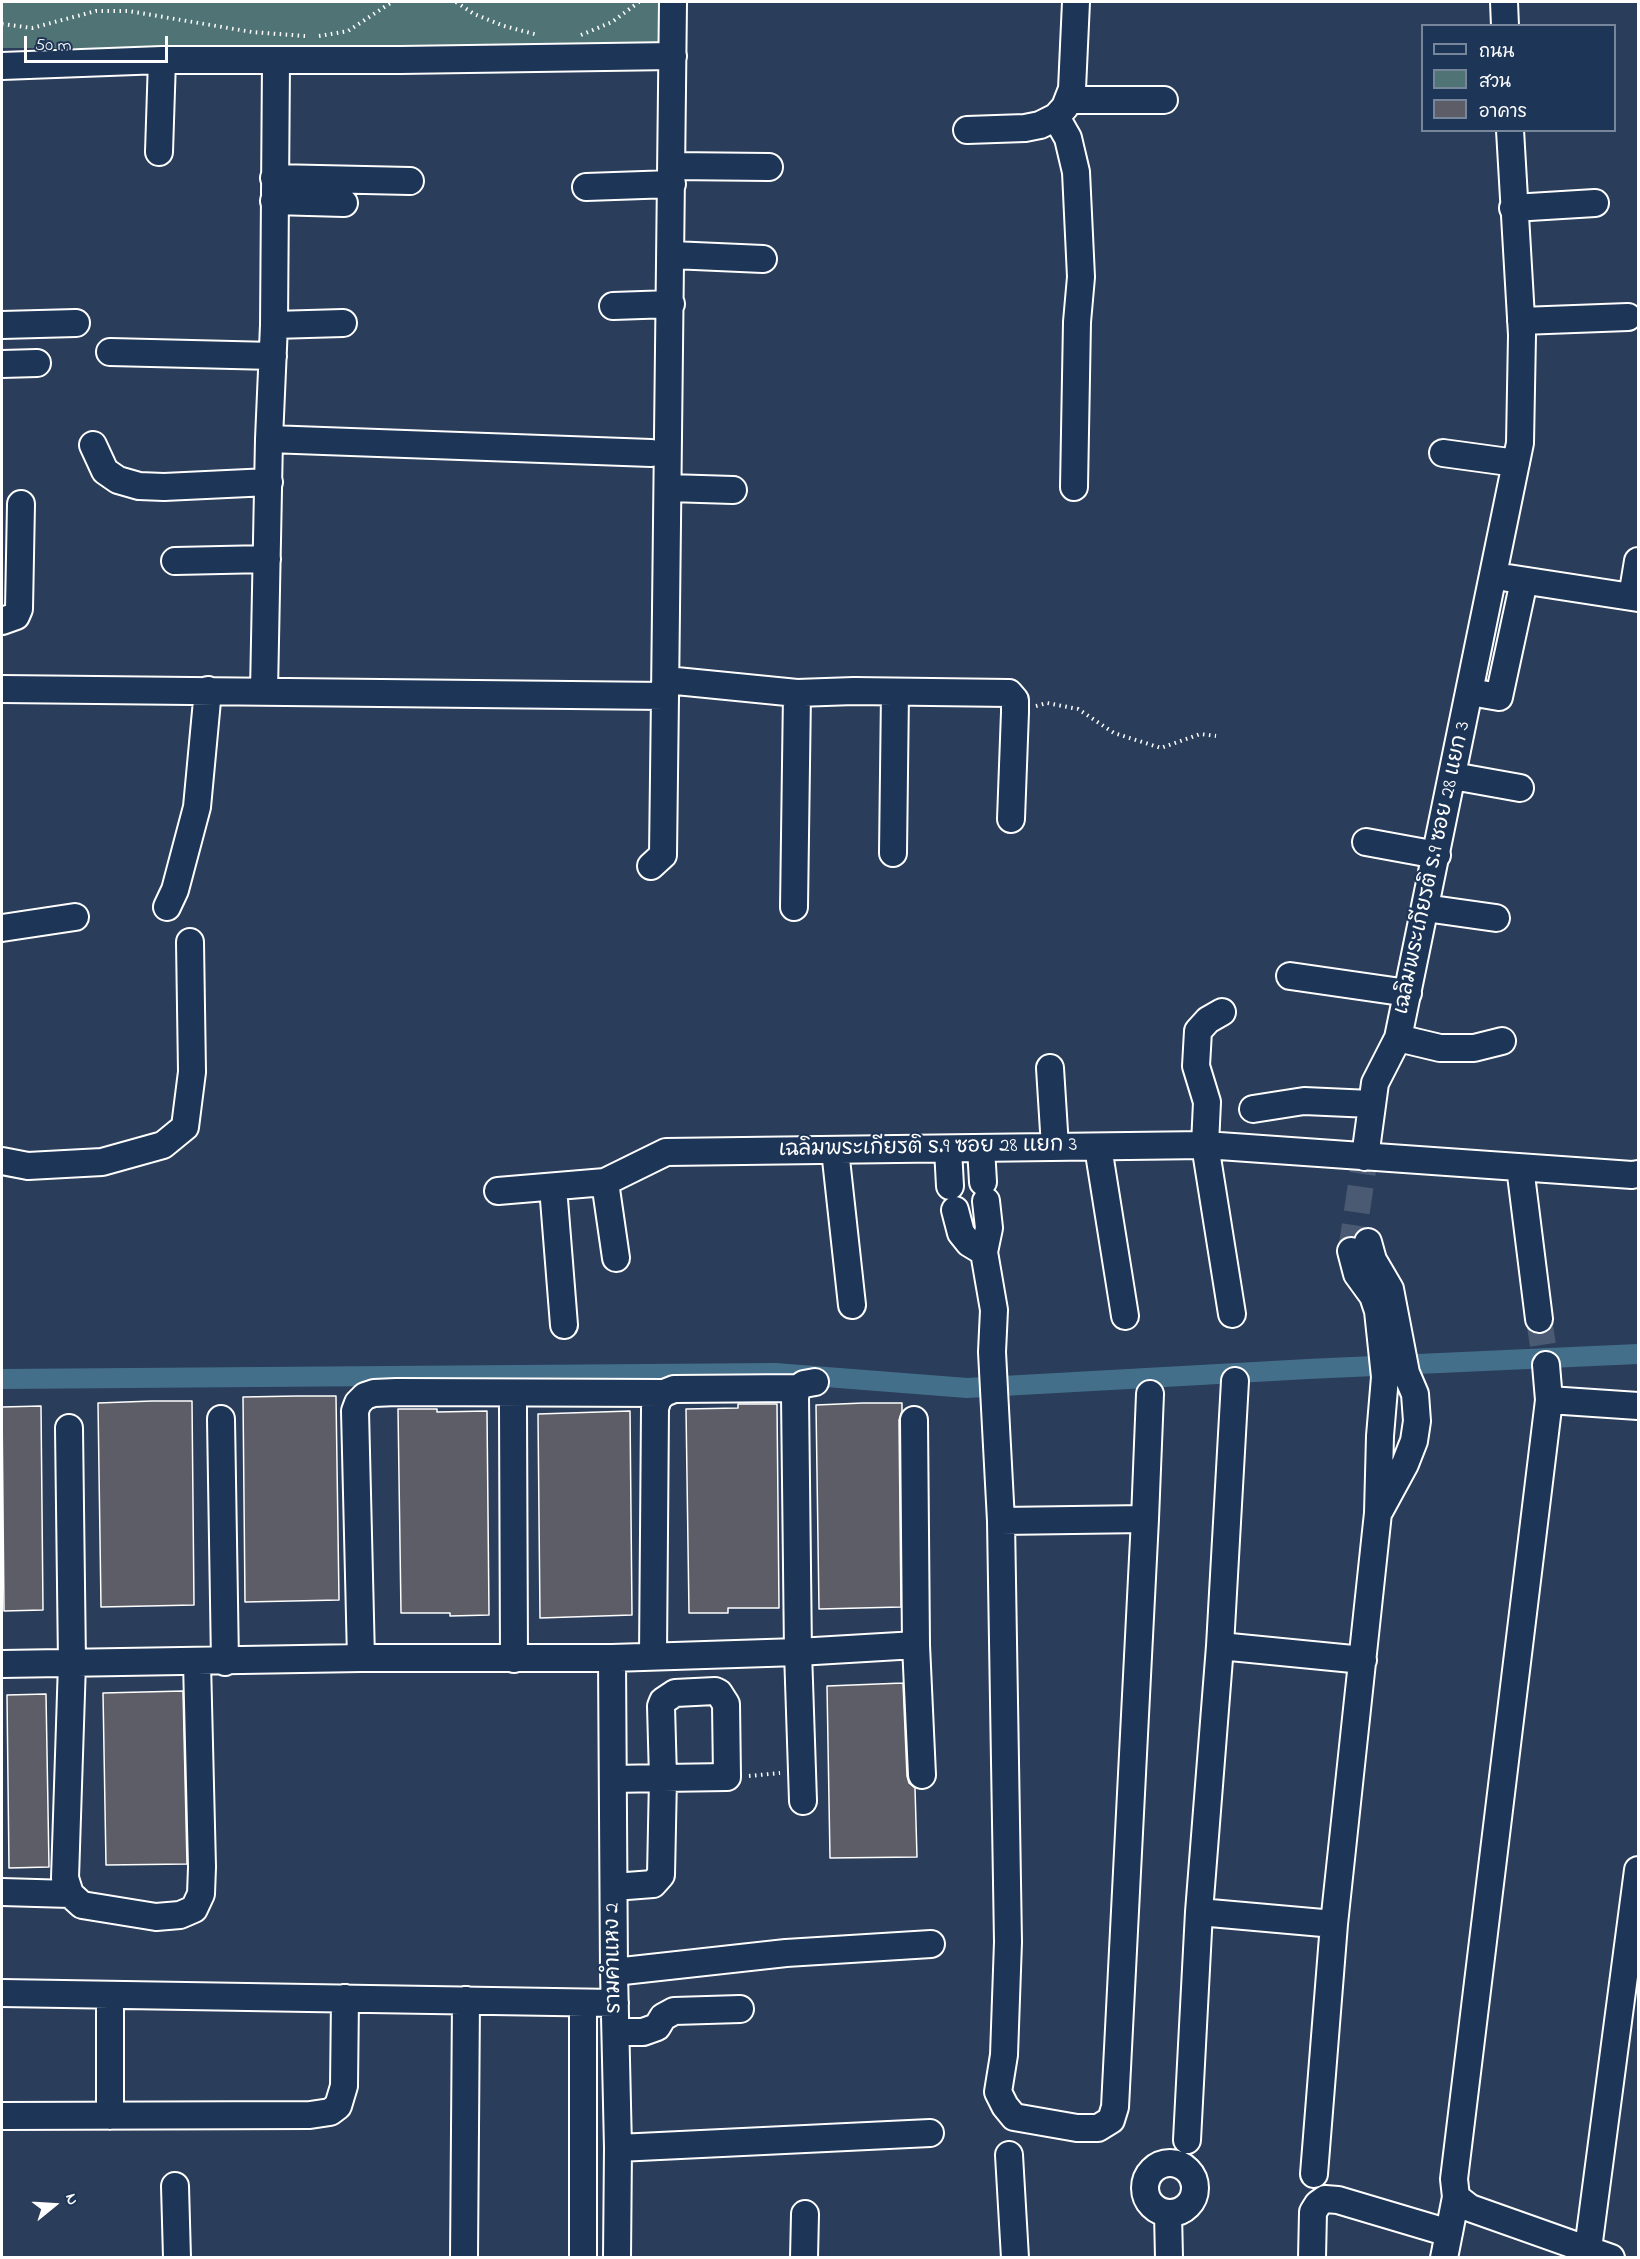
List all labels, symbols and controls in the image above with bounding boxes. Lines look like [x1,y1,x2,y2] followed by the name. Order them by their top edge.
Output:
[27,24,171,62] scale bar
[1421,24,1616,132] legend
[35,33,72,59] text: 50 m
[1479,40,1514,66] text: ถนน
[1479,70,1511,96] text: สวน
[1479,100,1527,126] text: อาคาร
[1391,719,1477,1017] street label: เฉลิมพระเกียรติ ร.9 ซอย 28 แยก 3
[778,1134,1078,1164] street label: เฉลิมพระเกียรติ ร.9 ซอย 28 แยก 3
[601,1902,629,2014] street label: รามคำแหง 2
[24,2175,84,2235] north arrow
[58,2191,84,2208] text: N

